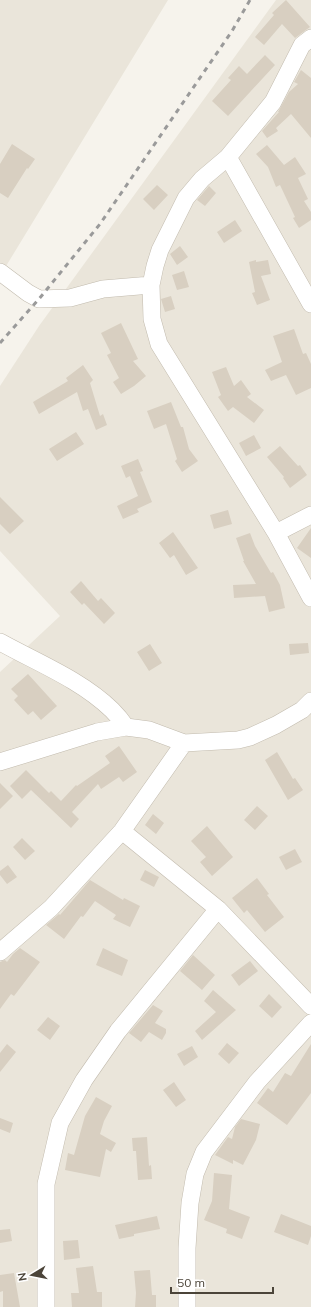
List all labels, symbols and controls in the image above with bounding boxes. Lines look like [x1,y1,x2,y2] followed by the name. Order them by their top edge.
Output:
[12,1255,52,1295] north arrow
[171,1269,273,1295] scale bar
[15,1271,30,1282] text: N
[177,1275,205,1290] text: 50 m

